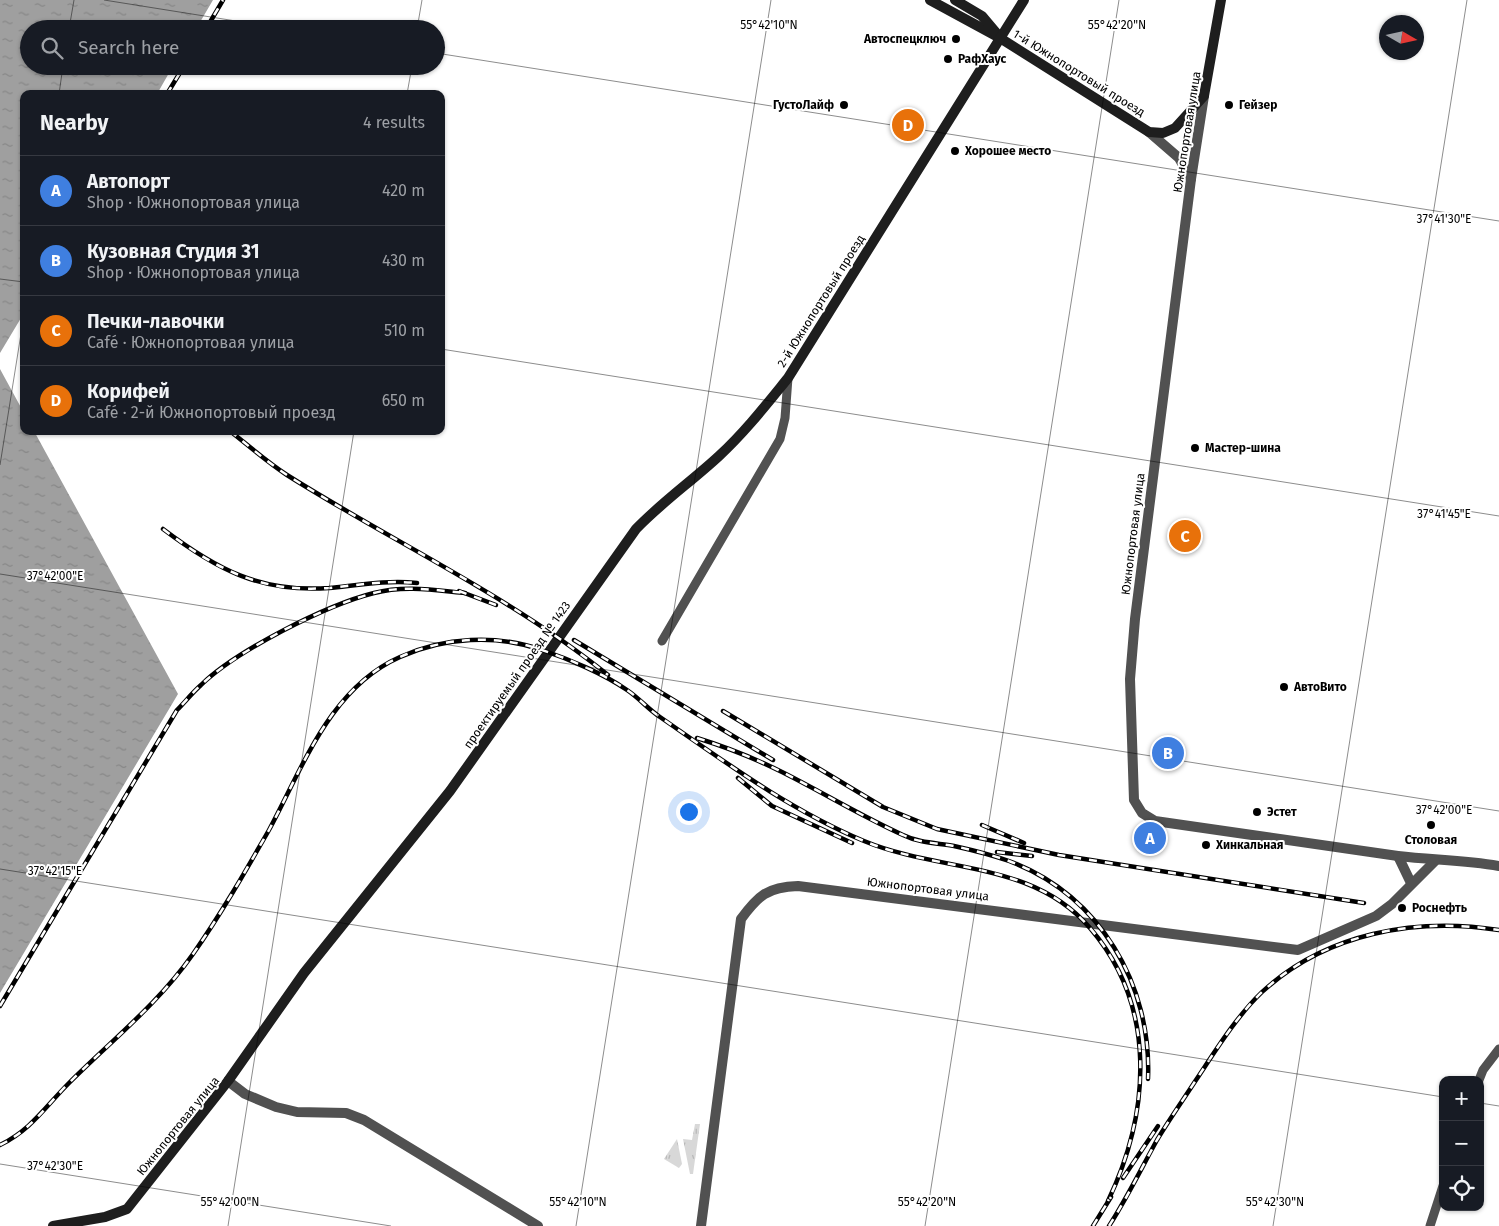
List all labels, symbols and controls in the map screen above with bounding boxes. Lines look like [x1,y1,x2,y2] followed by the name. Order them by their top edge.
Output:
[1379,15,1424,60] north arrow
[740,18,798,32] text: 55°42'10"N
[1088,18,1146,32] text: 55°42'20"N
[20,20,445,75] search box
[1010,27,1148,120] street label: 1-й Южнопортовый проезд
[863,32,946,46] place label: Автоспецключ
[950,33,962,45] marker: Автоспецключ
[38,34,66,62] icon: search
[78,36,179,59] text: Search here
[958,52,1007,66] place label: РафХаус
[942,53,954,65] marker: РафХаус
[1170,70,1204,194] street label: Южнопортовая улица
[773,98,834,112] place label: ГустоЛайф
[1239,98,1277,112] place label: Гейзер
[838,99,850,111] marker: ГустоЛайф
[1223,99,1235,111] marker: Гейзер
[892,106,924,144] pin: D
[40,110,108,136] text: Nearby
[363,113,425,132] text: 4 results
[964,144,1051,158] place label: Хорошее место
[949,145,961,157] marker: Хорошее место
[87,170,170,193] text: Автопорт
[51,181,61,200] text: A
[382,181,425,200] text: 420 m
[87,193,300,212] text: Shop · Южнопортовая улица
[1417,212,1471,226] text: 37°41'30"E
[774,232,868,370] street label: 2-й Южнопортовый проезд
[87,240,260,263] text: Кузовная Студия 31
[51,251,61,270] text: B
[382,251,425,270] text: 430 m
[87,263,300,282] text: Shop · Южнопортовая улица
[87,310,224,333] text: Печки-лавочки
[51,321,61,340] text: C
[384,321,425,340] text: 510 m
[87,333,295,352] text: Café · Южнопортовая улица
[87,380,170,403] text: Корифей
[51,391,61,410] text: D
[382,391,425,410] text: 650 m
[87,403,336,422] text: Café · 2-й Южнопортовый проезд
[1205,441,1281,455] place label: Мастер-шина
[1189,442,1201,454] marker: Мастер-шина
[1119,472,1147,596] street label: Южнопортовая улица
[1417,507,1471,521] text: 37°41'45"E
[1169,517,1201,555] pin: C
[27,569,83,583] text: 37°42'00"E
[461,599,573,751] street label: проектируемый проезд № 1423
[1293,680,1347,694] place label: АвтоВито
[1278,681,1290,693] marker: АвтоВито
[1152,734,1184,772] pin: B
[676,799,702,825] your location
[1416,803,1472,817] text: 37°42'00"E
[1267,805,1297,819] place label: Эстет
[1251,806,1263,818] marker: Эстет
[1134,819,1166,857] pin: A
[1425,819,1437,831] marker: Столовая
[1405,833,1457,847] place label: Столовая
[1215,838,1283,852] place label: Хинкальная
[1200,839,1212,851] marker: Хинкальная
[28,864,82,878] text: 37°42'15"E
[866,875,990,903] street label: Южнопортовая улица
[1412,901,1468,915] place label: Роснефть
[1396,902,1408,914] marker: Роснефть
[134,1074,222,1178] street label: Южнопортовая улица
[1439,1076,1484,1211] map controls
[1439,1076,1484,1121] button: +
[1439,1121,1484,1166] button: −
[27,1159,83,1173] text: 37°42'30"E
[1439,1166,1484,1211] button: locate
[201,1195,259,1209] text: 55°42'00"N
[549,1195,607,1209] text: 55°42'10"N
[898,1195,956,1209] text: 55°42'20"N
[1246,1195,1304,1209] text: 55°42'30"N

